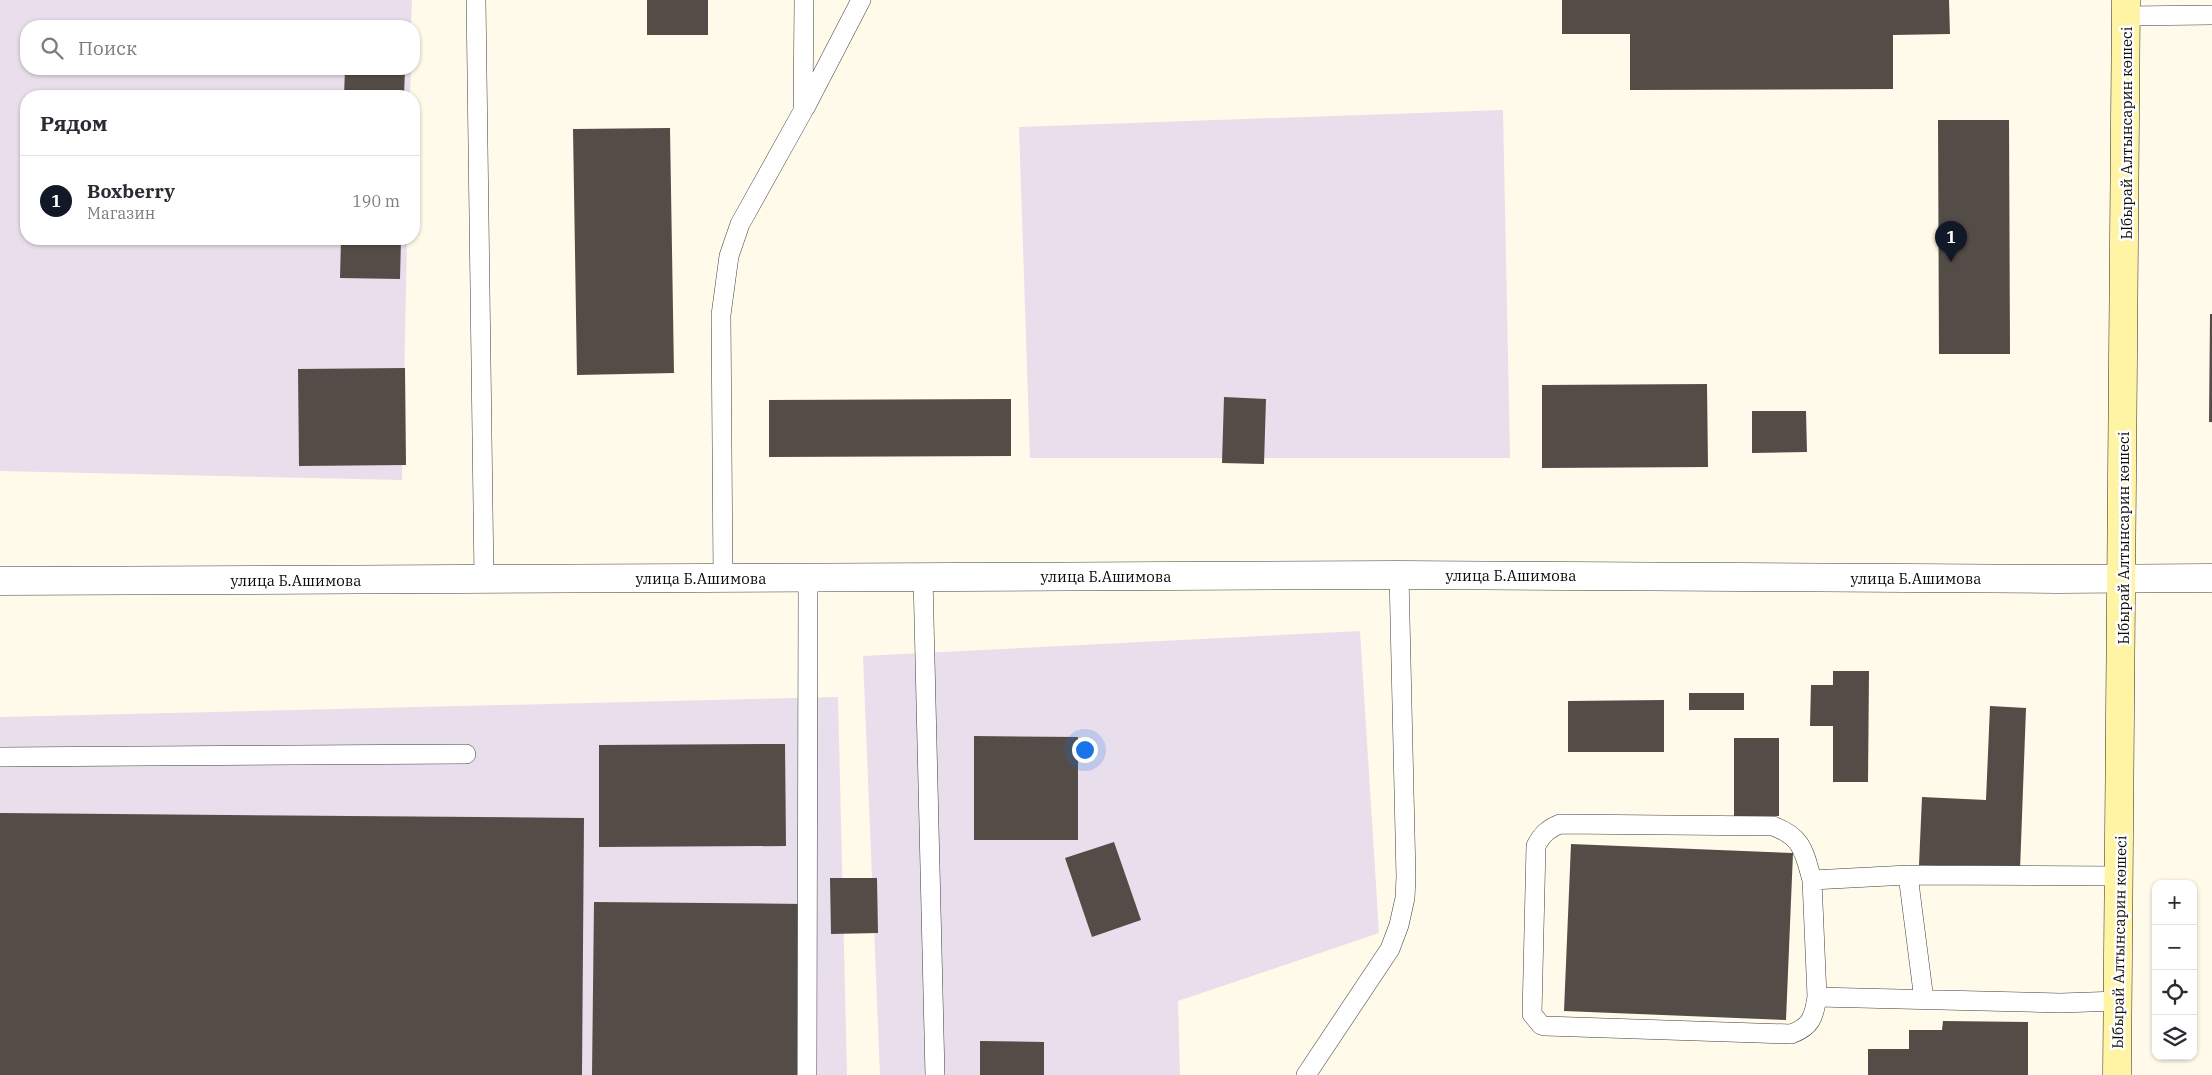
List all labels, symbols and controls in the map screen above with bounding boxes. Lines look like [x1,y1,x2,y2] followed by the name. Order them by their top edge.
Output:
[20,20,420,75] search box
[2117,26,2136,240] street label: Ыбырай Алтынсарин көшесі
[38,34,66,62] icon: search
[78,36,137,60] text: Поиск
[40,109,108,137] text: Рядом
[87,179,175,203] text: Boxberry
[51,191,61,211] text: 1
[352,191,400,211] text: 190 m
[87,203,155,223] text: Магазин
[1935,221,1967,262] pin: 1
[2114,431,2133,645] street label: Ыбырай Алтынсарин көшесі
[1446,566,1576,585] street label: улица Б.Ашимова
[1041,567,1171,586] street label: улица Б.Ашимова
[636,569,766,588] street label: улица Б.Ашимова
[1851,569,1981,588] street label: улица Б.Ашимова
[231,571,361,590] street label: улица Б.Ашимова
[1072,737,1098,763] your location
[2108,835,2130,1049] street label: Ыбырай Алтынсарин көшесі
[2152,880,2197,1060] map controls
[2152,880,2197,925] button: +
[2152,925,2197,970] button: −
[2152,970,2197,1015] button: locate
[2152,1015,2197,1060] button: layers

